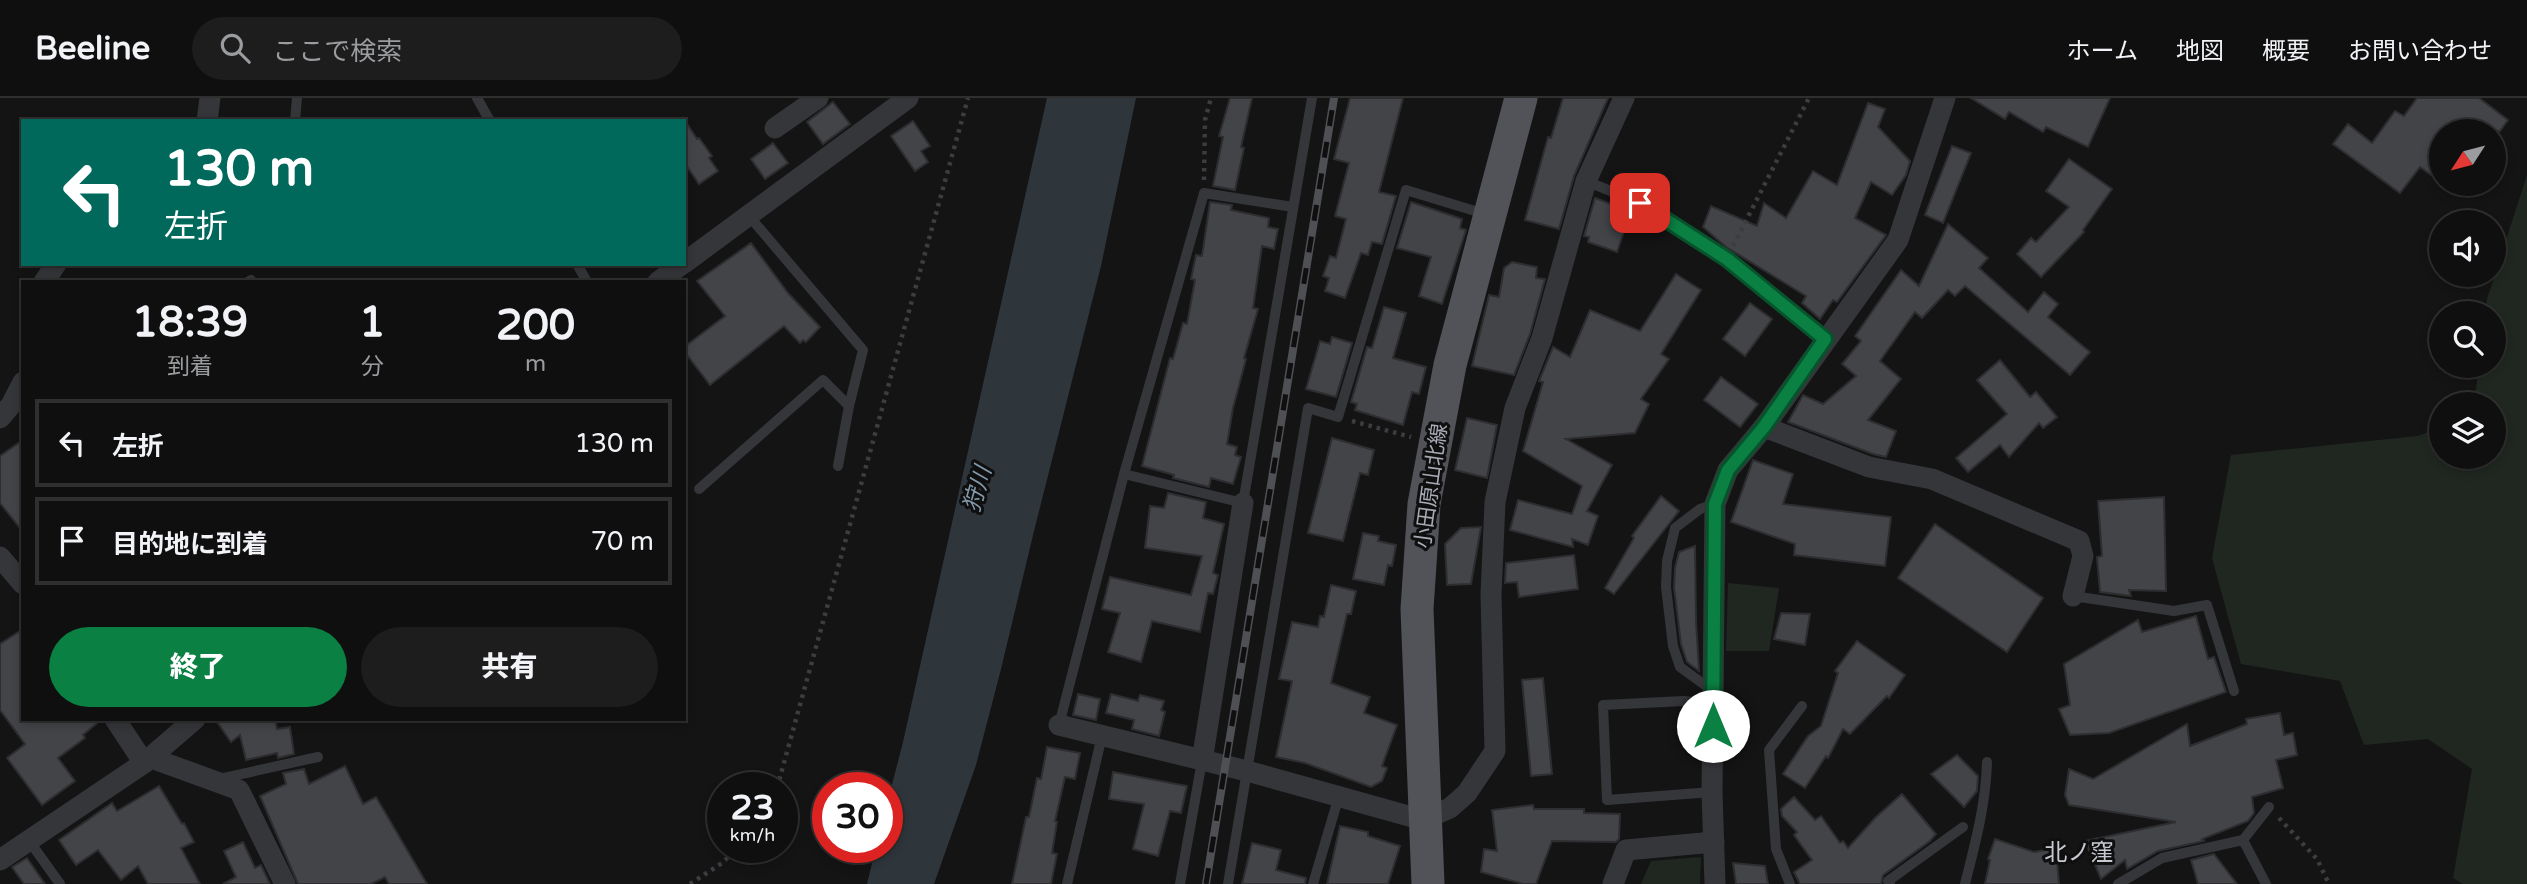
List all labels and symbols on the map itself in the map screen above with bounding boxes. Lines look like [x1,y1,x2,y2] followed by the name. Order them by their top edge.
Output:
[2429,119,2506,196] north arrow
[1610,173,1670,233] pin
[1410,422,1453,550] street label: 小田原山北線
[958,460,999,515] water label: 狩川
[1676,689,1750,763] position arrow
[812,772,903,863] speed limit sign: 30
[2045,839,2114,867] district label: 北ノ窪

